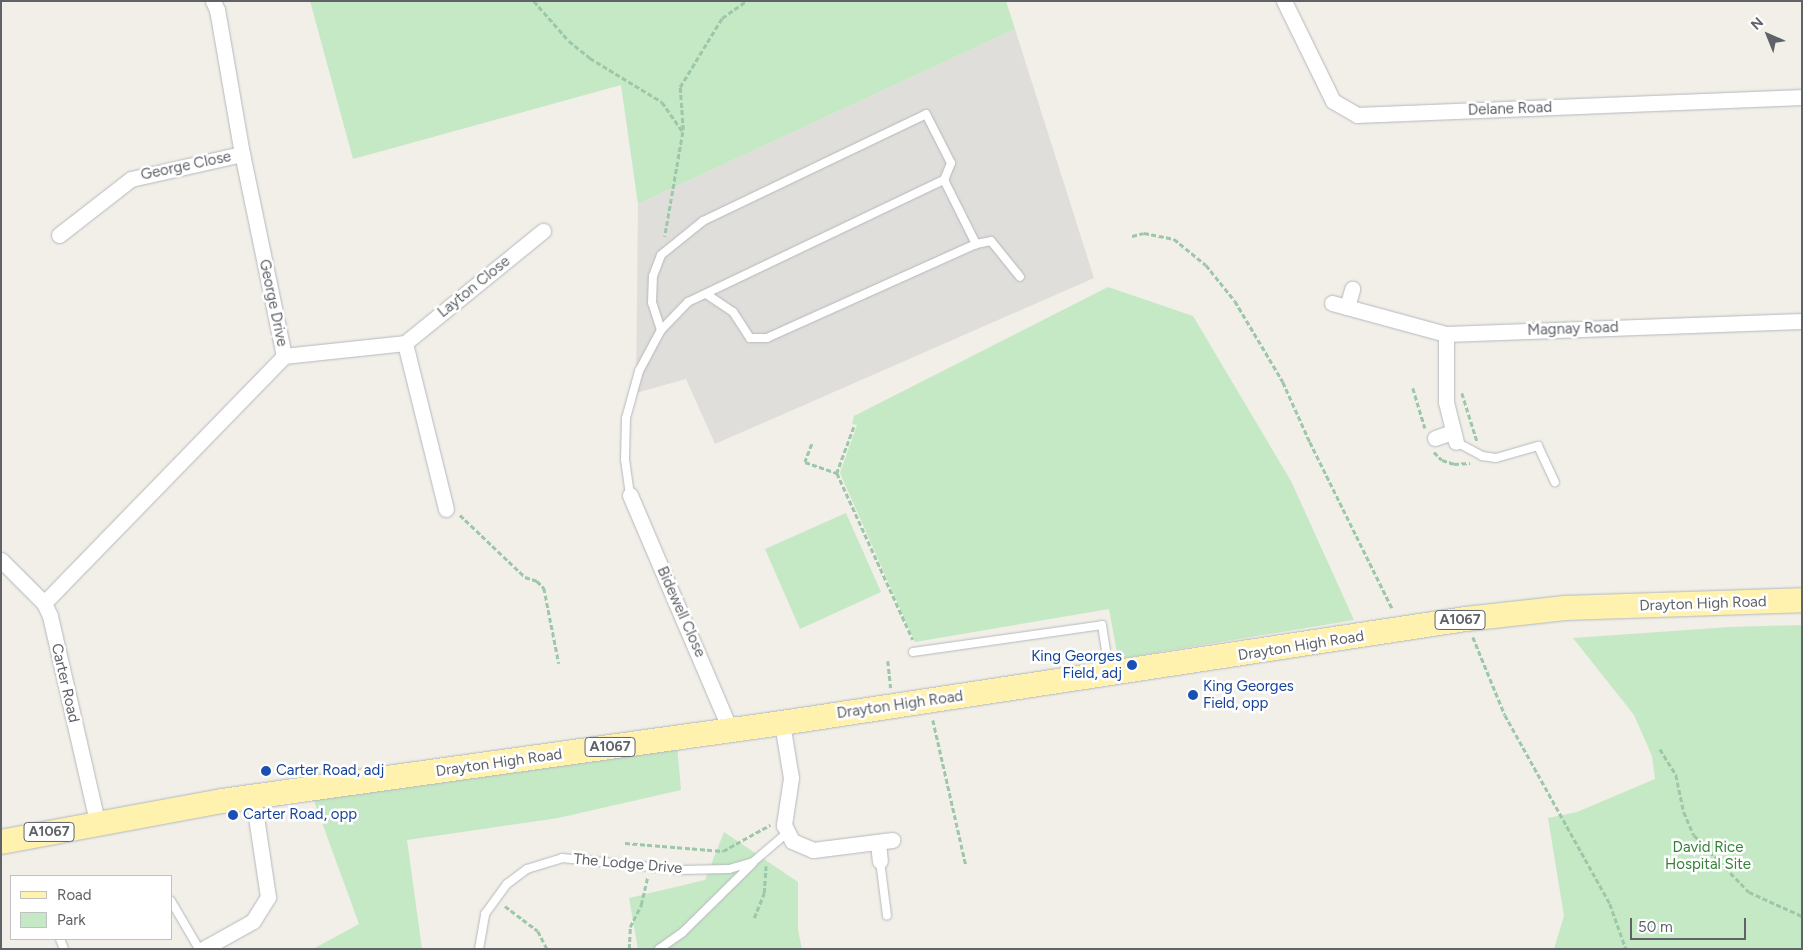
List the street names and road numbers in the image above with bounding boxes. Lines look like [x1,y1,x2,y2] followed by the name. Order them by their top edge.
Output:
[1468,99,1552,119] street label: Delane Road
[139,148,233,184] street label: George Close
[434,252,514,322] street label: Layton Close
[255,258,291,348] street label: George Drive
[1527,318,1619,340] street label: Magnay Road
[653,564,709,660] street label: Bidewell Close
[1639,593,1767,615] street label: Drayton High Road
[1434,608,1486,632] road number: A1067
[1237,627,1365,665] street label: Drayton High Road
[47,642,83,724] street label: Carter Road
[836,687,964,723] street label: Drayton High Road
[584,736,636,759] road number: A1067
[435,745,563,781] street label: Drayton High Road
[23,820,75,844] road number: A1067
[573,850,683,878] street label: The Lodge Drive

